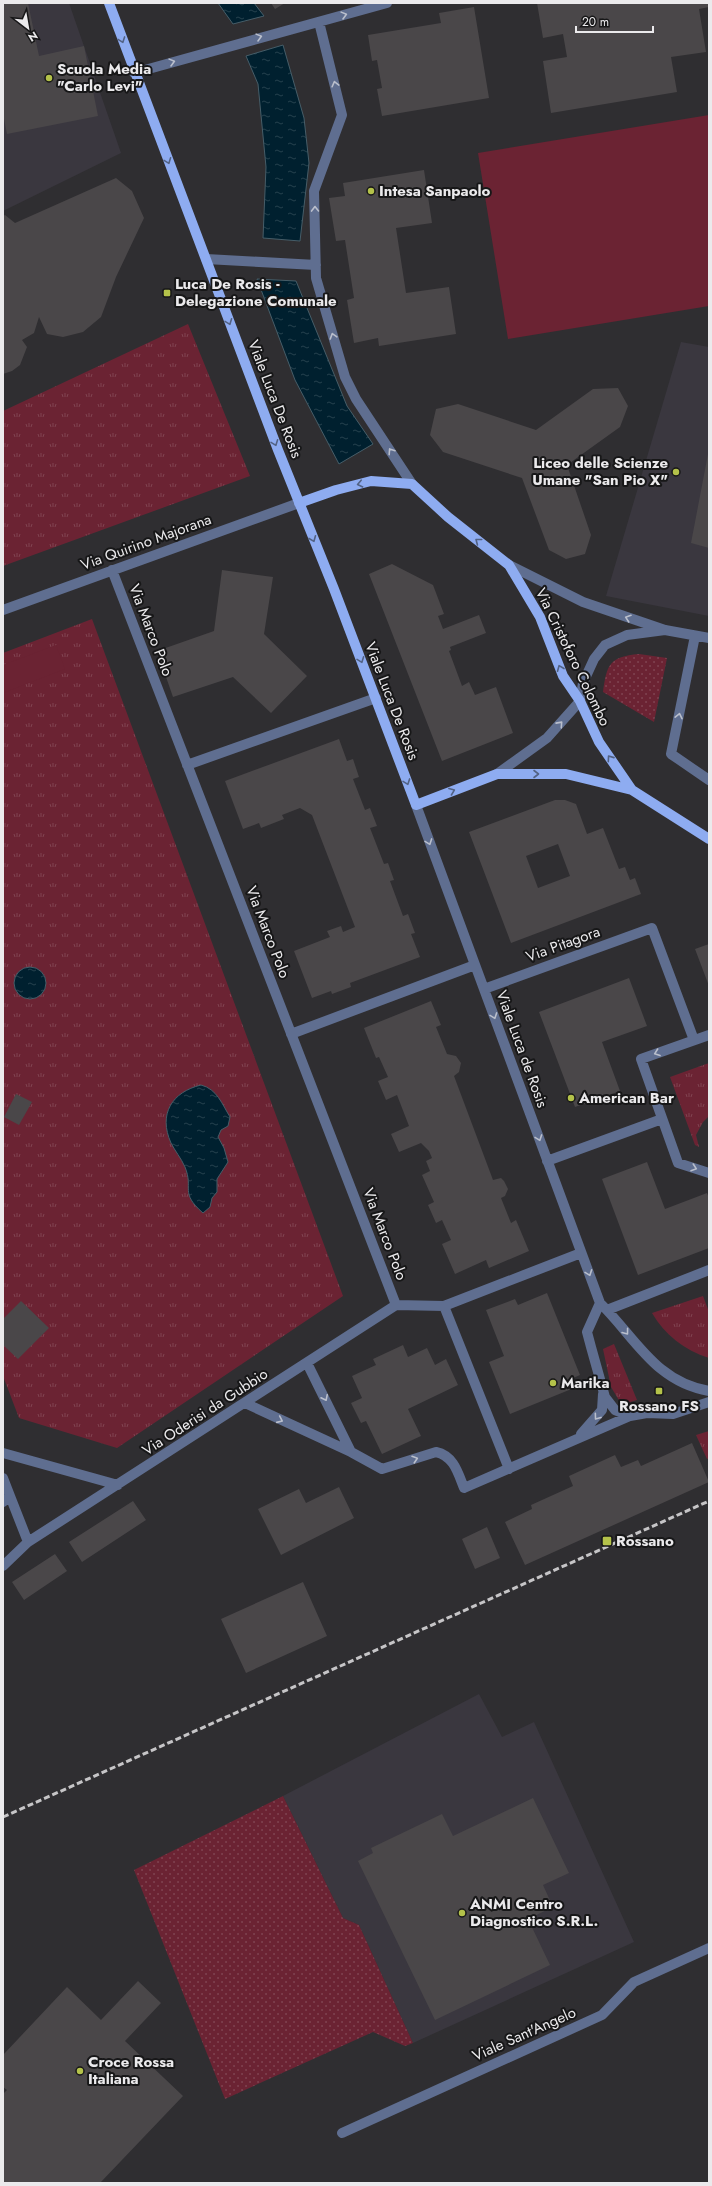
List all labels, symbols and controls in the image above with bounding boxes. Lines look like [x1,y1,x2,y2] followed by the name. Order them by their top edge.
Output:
[8,8,48,48] north arrow
[576,8,653,34] scale bar
[340,11,347,20] one-way arrow
[582,13,609,31] text: 20 m
[25,27,41,46] text: N
[255,33,262,42] one-way arrow
[117,36,126,43] one-way arrow
[57,58,151,97] place label: Scuola Media "Carlo Levi"
[168,58,175,67] one-way arrow
[44,73,54,83] marker: Scuola Media "Carlo Levi"
[331,81,339,87] one-way arrow
[164,158,172,165] one-way arrow
[379,180,491,202] place label: Intesa Sanpaolo
[366,186,376,196] marker: Intesa Sanpaolo
[311,206,319,212] one-way arrow
[175,273,337,312] place label: Luca De Rosis - Delegazione Comunale
[162,288,172,298] marker: Luca De Rosis - Delegazione Comunale
[225,318,233,325] one-way arrow
[329,333,338,340] one-way arrow
[242,337,308,461] street label: Viale Luca De Rosis
[271,440,279,447] one-way arrow
[389,449,396,456] one-way arrow
[532,452,668,491] place label: Liceo delle Scienze Umane "San Pio X"
[671,467,681,477] marker: Liceo delle Scienze Umane "San Pio X"
[357,479,364,488] one-way arrow
[78,508,214,576] street label: Via Quirino Majorana
[309,535,317,542] one-way arrow
[476,539,483,546] one-way arrow
[123,581,179,679] street label: Via Marco Polo
[530,584,616,730] street label: Via Cristoforo Colombo
[625,614,632,622] one-way arrow
[359,639,425,763] street label: Viale Luca De Rosis
[356,656,364,663] one-way arrow
[557,664,565,671] one-way arrow
[674,713,683,719] one-way arrow
[555,721,562,729] one-way arrow
[608,755,615,762] one-way arrow
[533,770,539,778] one-way arrow
[402,778,410,785] one-way arrow
[448,788,455,796] one-way arrow
[424,838,433,845] one-way arrow
[240,883,296,981] street label: Via Marco Polo
[523,920,603,968] street label: Via Pitagora
[491,987,553,1111] street label: Viale Luca de Rosis
[489,1013,497,1020] one-way arrow
[654,1049,661,1057] one-way arrow
[578,1087,675,1109] place label: American Bar
[566,1093,576,1103] marker: American Bar
[534,1134,542,1141] one-way arrow
[690,1163,697,1172] one-way arrow
[357,1185,413,1283] street label: Via Marco Polo
[584,1270,592,1277] one-way arrow
[621,1327,628,1334] one-way arrow
[138,1363,272,1461] street label: Via Oderisi da Gubbio
[561,1372,610,1394] place label: Marika
[548,1378,558,1388] marker: Marika
[654,1386,664,1396] marker: Rossano FS
[320,1394,328,1402] one-way arrow
[619,1395,699,1417] place label: Rossano FS
[595,1412,602,1419] one-way arrow
[277,1415,284,1423] one-way arrow
[412,1455,419,1464] one-way arrow
[616,1530,674,1552] place label: Rossano
[601,1535,613,1547] marker: Rossano
[469,1893,598,1932] place label: ANMI Centro Diagnostico S.R.L.
[457,1908,467,1918] marker: ANMI Centro Diagnostico S.R.L.
[469,2001,579,2067] street label: Viale Sant'Angelo
[88,2051,174,2090] place label: Croce Rossa Italiana
[75,2066,85,2076] marker: Croce Rossa Italiana

